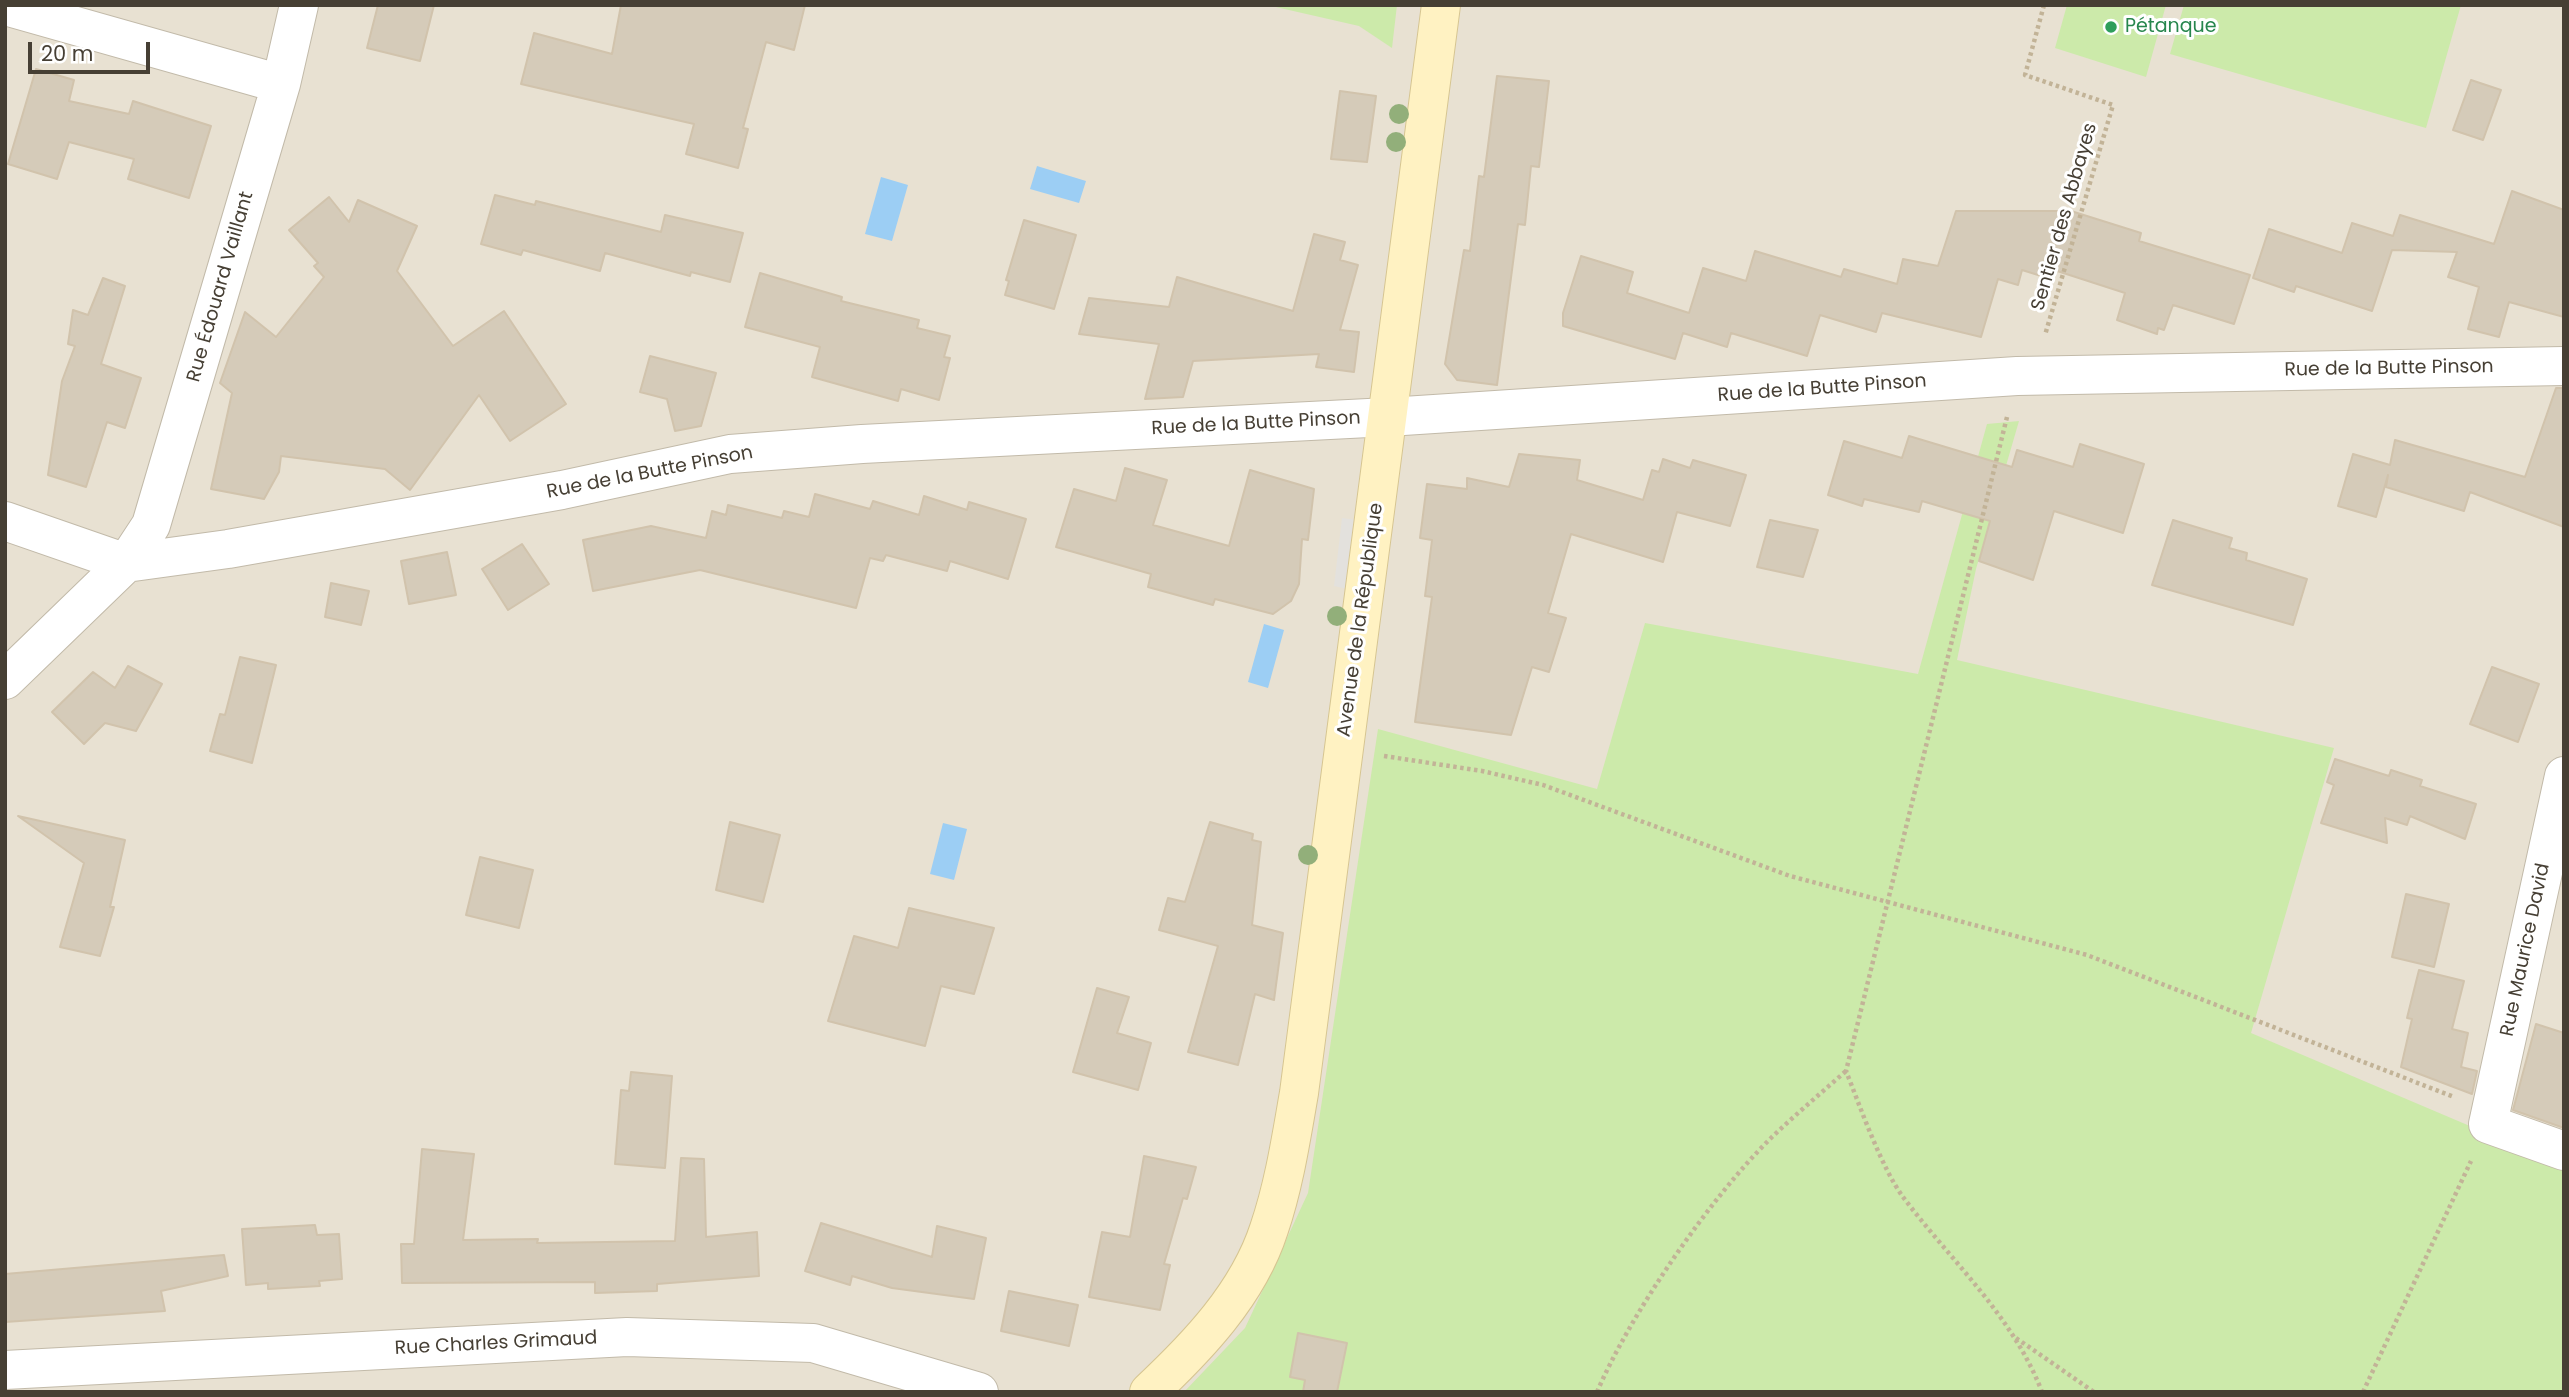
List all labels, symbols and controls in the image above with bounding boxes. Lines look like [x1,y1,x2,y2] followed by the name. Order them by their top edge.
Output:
[2125,16,2216,38] place label: Pétanque
[2103,19,2119,35] marker: Pétanque
[32,28,154,72] scale bar
[41,39,94,68] text: 20 m
[2027,121,2103,313] street label: Sentier des Abbayes
[183,189,259,385] street label: Rue Édouard Vaillant
[2284,356,2494,382] street label: Rue de la Butte Pinson
[1717,370,1927,408] street label: Rue de la Butte Pinson
[1151,407,1361,441] street label: Rue de la Butte Pinson
[545,442,755,504] street label: Rue de la Butte Pinson
[1333,502,1389,738] street label: Avenue de la République
[2496,861,2556,1039] street label: Rue Maurice David
[394,1327,598,1361] street label: Rue Charles Grimaud

